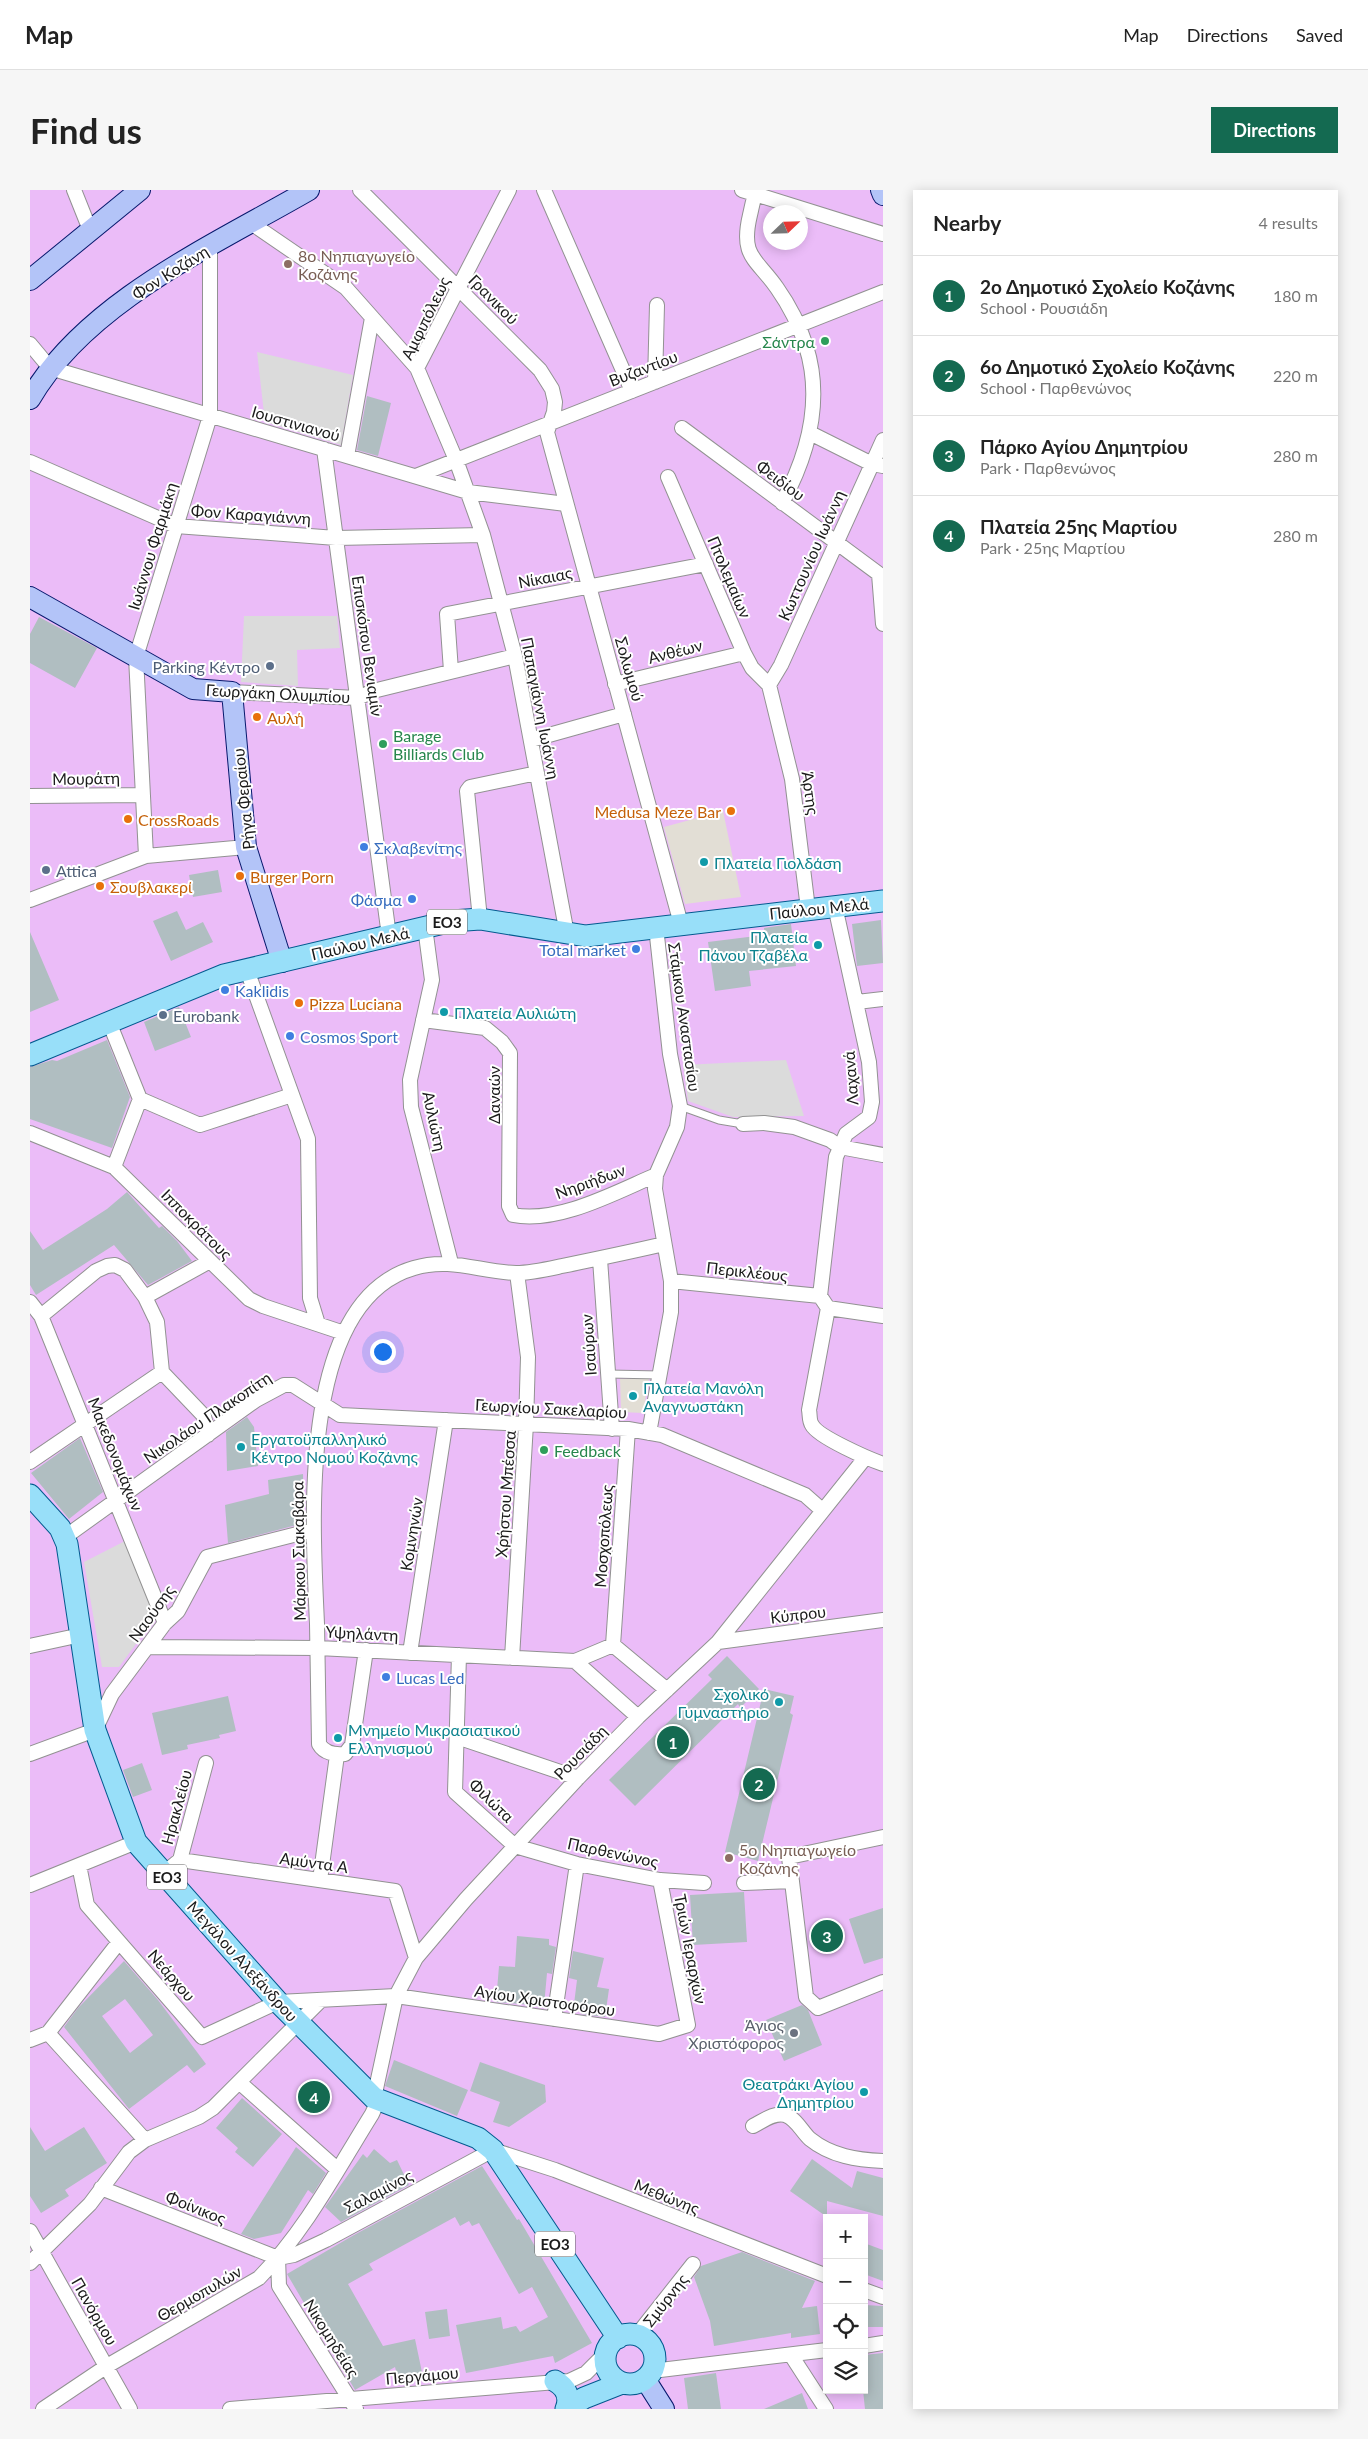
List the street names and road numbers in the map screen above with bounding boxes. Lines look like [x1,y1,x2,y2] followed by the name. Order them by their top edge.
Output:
[128,241,212,303] street label: Φον Κοζάνη
[465,270,523,328] street label: Γρανικού
[397,273,454,363] street label: Αμφιπόλεως
[606,346,680,390] street label: Βυζαντίου
[250,401,342,445] street label: Ιουστινιανού
[753,456,809,504] street label: Φειδίου
[124,480,180,612] street label: Ιωάννου Φαρμάκη
[774,487,848,623] street label: Κωττουνίου Ιωάννη
[190,500,312,528] street label: Φον Καραγιάννη
[704,533,756,621] street label: Πτολεμαίων
[516,562,574,592] street label: Νίκαιας
[349,574,387,718] street label: Επισκόπου Βενιαμίν
[518,635,564,781] street label: Παπαγιάννη Ιωάννη
[612,635,648,703] street label: Σολωμού
[646,635,704,667] street label: Ανθέων
[205,680,351,706] street label: Γεωργάκη Ολυμπίου
[228,747,258,851] street label: Ρήγα Φεραίου
[52,768,120,788] street label: Μουράτη
[799,770,824,817] street label: Άρτης
[768,893,870,923] street label: Παύλου Μελά
[427,910,467,934] road number: ΕΟ3
[309,922,411,964] street label: Παύλου Μελά
[665,941,705,1093] street label: Στάμκου Αναστασίου
[839,1050,861,1106] street label: Λαχανά
[484,1066,503,1124] street label: Δαναών
[419,1089,451,1153] street label: Αυλιώτη
[552,1160,628,1202] street label: Νηριήδων
[158,1185,237,1264] street label: Ιπποκράτους
[705,1257,789,1285] street label: Περικλέους
[576,1314,600,1376] street label: Ισαύρων
[140,1367,274,1467] street label: Νικολάου Πλακοπίτη
[85,1395,147,1513] street label: Μακεδονομάχων
[475,1395,627,1421] street label: Γεωργίου Σακελαρίου
[491,1429,519,1558] street label: Χρήστου Μπέσσα
[287,1480,309,1621] street label: Μάρκου Σιακαβάρα
[590,1483,616,1588] street label: Μοσχοπόλεως
[396,1496,426,1572] street label: Κομνηνών
[124,1580,178,1645] street label: Ναούσης
[769,1601,827,1627] street label: Κύπρου
[325,1622,399,1644] street label: Υψηλάντη
[549,1721,611,1783] street label: Ρουσιάδη
[157,1768,195,1846] street label: Ηρακλείου
[466,1774,519,1826] street label: Φιλώτα
[566,1833,661,1871] street label: Παρθενώνος
[279,1848,350,1876] street label: Αμύντα A
[147,1864,187,1890] road number: ΕΟ3
[671,1893,711,2005] street label: Τριών Ιεραρχών
[183,1897,302,2026] street label: Μεγάλου Αλεξάνδρου
[144,1945,200,2005] street label: Νεάρχου
[473,1981,617,2019] street label: Αγίου Χριστοφόρου
[340,2165,416,2217] street label: Σαλαμίνος
[632,2174,703,2218] street label: Μεθώνης
[163,2186,229,2228] street label: Φοίνικος
[535,2232,575,2256] road number: ΕΟ3
[153,2261,245,2325] street label: Θερμοπυλών
[639,2269,692,2330] street label: Σμύρνης
[68,2274,122,2348] street label: Πανόρμου
[300,2295,364,2381] street label: Νικομηδείας
[385,2362,459,2388] street label: Περγάμου

